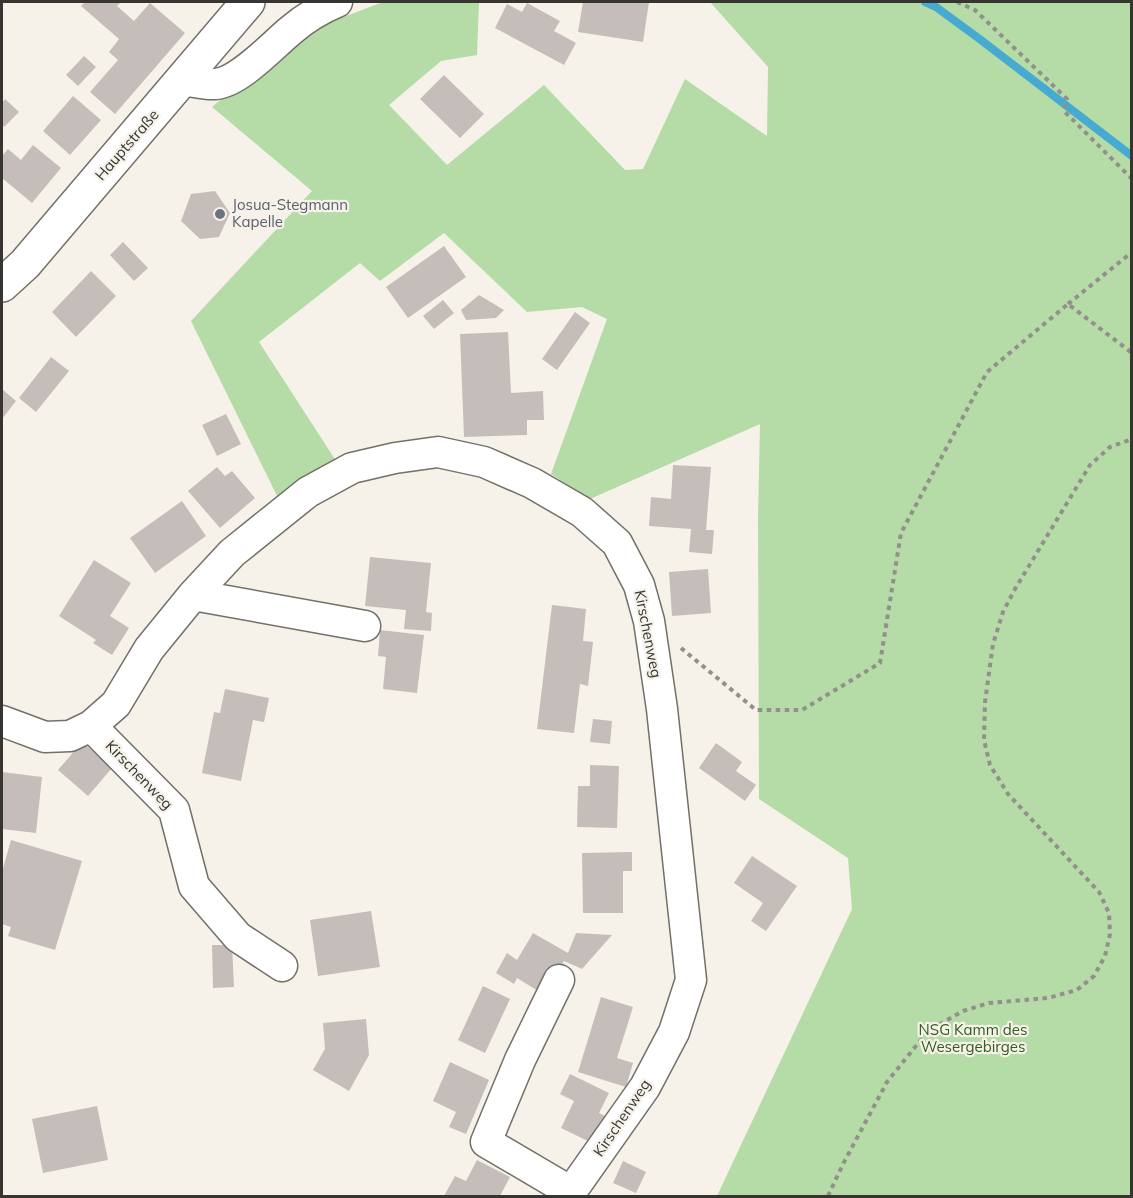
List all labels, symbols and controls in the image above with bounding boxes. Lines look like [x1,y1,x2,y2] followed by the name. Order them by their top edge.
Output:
[91,105,163,184] street label: Hauptstraße
[232,195,348,231] place label: Josua-Stegmann Kapelle
[213,207,227,221] marker: Josua-Stegmann Kapelle
[631,588,666,679] street label: Kirschenweg
[102,736,177,813] street label: Kirschenweg
[919,1020,1027,1056] park label: NSG Kamm des Wesergebirges
[589,1075,654,1160] street label: Kirschenweg

